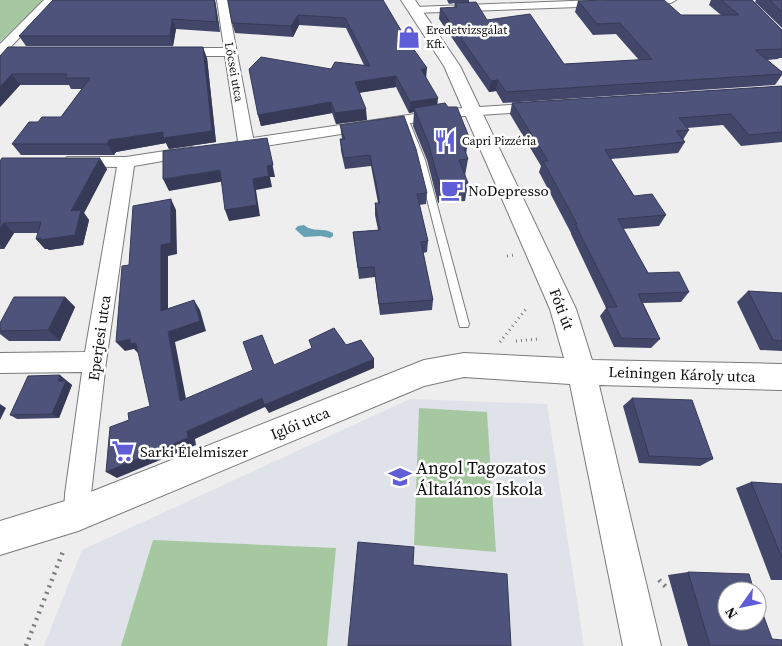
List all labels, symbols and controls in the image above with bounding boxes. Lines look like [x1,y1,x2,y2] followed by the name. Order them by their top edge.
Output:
[426,22,507,52] place label: Eredetvizsgálat Kft.
[396,24,422,50] shop icon: Eredetvizsgálat Kft.
[221,41,247,104] street label: Lőcsei utca
[432,128,458,154] restaurant icon: Capri Pizzéria
[462,133,537,149] place label: Capri Pizzéria
[439,177,465,203] cafe icon: NoDepresso
[468,180,549,201] place label: NoDepresso
[545,285,579,333] street label: Fóti út
[83,293,115,382] street label: Eperjesi utca
[608,361,756,387] street label: Leiningen Károly utca
[267,401,333,444] street label: Iglói utca
[110,438,136,464] supermarket icon: Sarki Élelmiszer
[140,441,249,462] place label: Sarki Élelmiszer
[416,455,546,501] place label: Angol Tagozatos Általános Iskola
[387,464,413,490] school or university icon: Angol Tagozatos Általános Iskola
[717,581,767,631] north arrow
[720,603,742,623] text: N

